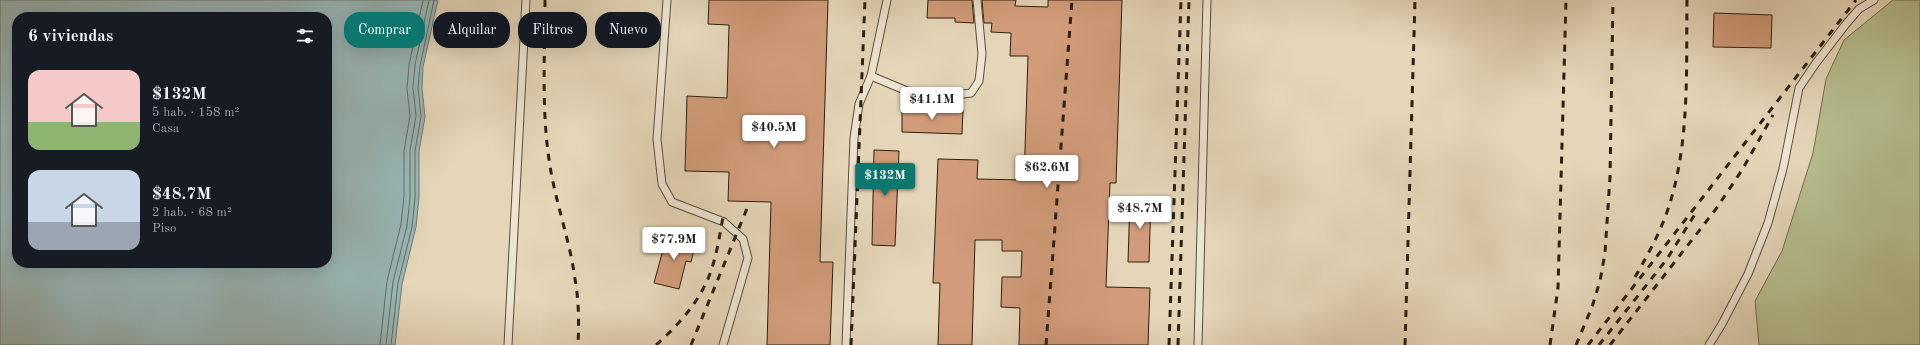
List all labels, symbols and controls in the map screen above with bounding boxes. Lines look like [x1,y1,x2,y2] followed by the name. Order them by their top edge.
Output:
[344,12,425,48] chip: Comprar
[433,12,510,48] chip: Alquilar
[518,12,587,48] chip: Filtros
[595,12,661,48] chip: Nuevo
[294,25,316,47] icon: filters
[28,28,113,45] text: 6 viviendas
[60,86,108,134] icon: home
[152,86,207,103] text: $132M
[899,87,965,121] pin: $41.1M
[909,93,955,106] text: $41.1M
[152,106,239,119] text: 5 hab. · 158 m²
[741,115,807,149] pin: $40.5M
[751,121,797,134] text: $40.5M
[152,122,179,135] text: Casa
[1014,155,1080,189] pin: $62.6M
[1024,161,1070,174] text: $62.6M
[857,163,913,197] pin: $132M
[864,169,906,182] text: $132M
[60,186,108,234] icon: home
[152,186,211,203] text: $48.7M
[1107,196,1173,230] pin: $48.7M
[1117,202,1163,215] text: $48.7M
[152,206,232,219] text: 2 hab. · 68 m²
[152,222,176,235] text: Piso
[641,227,707,261] pin: $77.9M
[651,233,697,246] text: $77.9M

